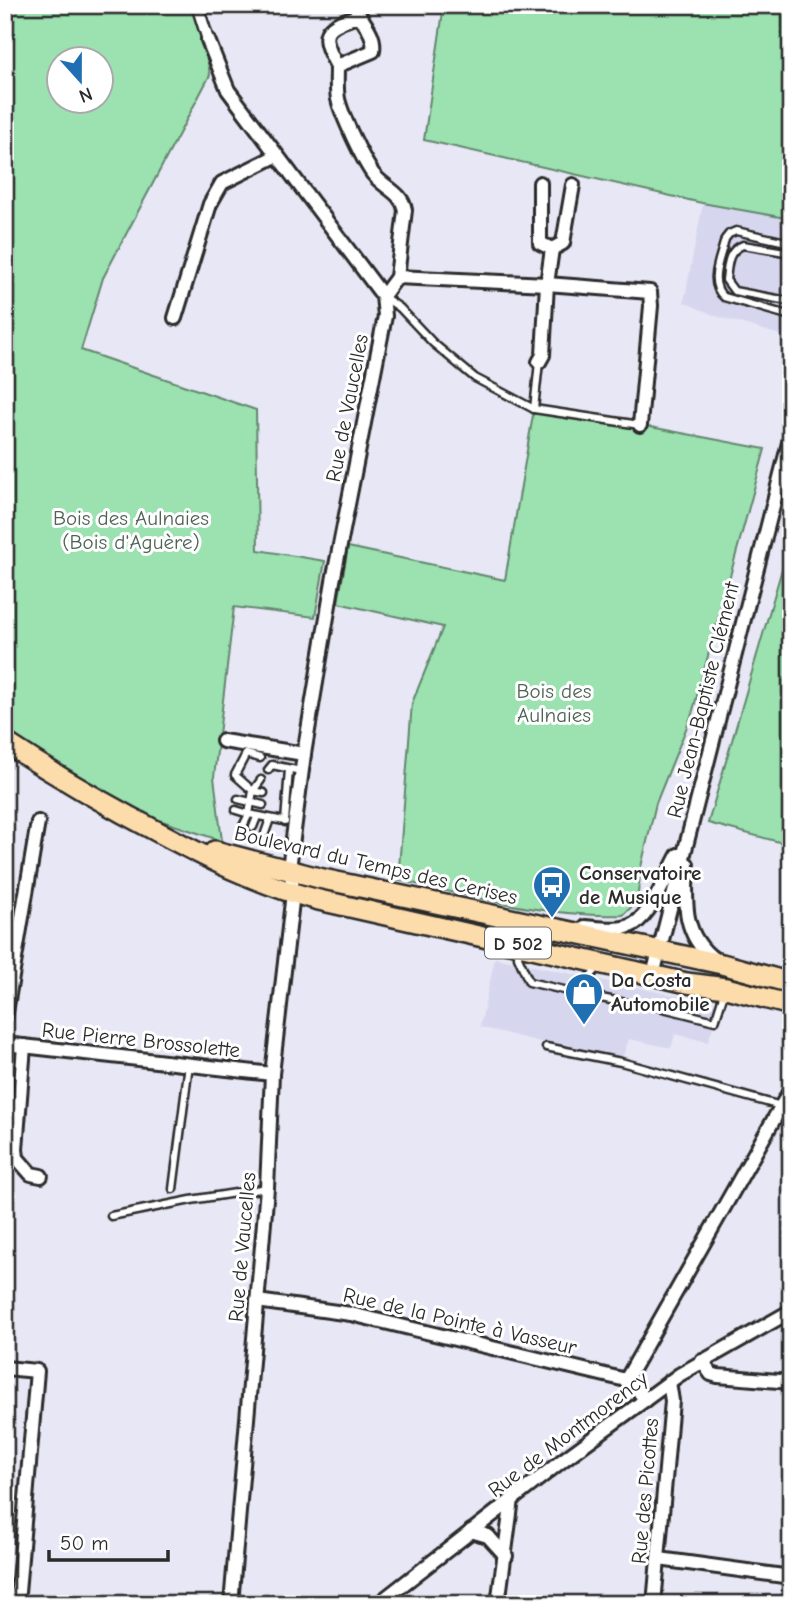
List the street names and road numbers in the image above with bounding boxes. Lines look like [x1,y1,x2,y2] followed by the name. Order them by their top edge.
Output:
[321,332,373,484] street label: Rue de Vaucelles
[662,578,744,821] street label: Rue Jean-Baptiste Clément
[232,821,520,909] street label: Boulevard du Temps des Cerises
[485,928,551,959] road number: D 502
[41,1018,241,1062] street label: Rue Pierre Brossolette
[224,1171,260,1323] street label: Rue de Vaucelles
[341,1282,580,1360] street label: Rue de la Pointe à Vasseur
[483,1366,653,1502] street label: Rue de Montmorency
[627,1417,663,1565] street label: Rue des Picottes

